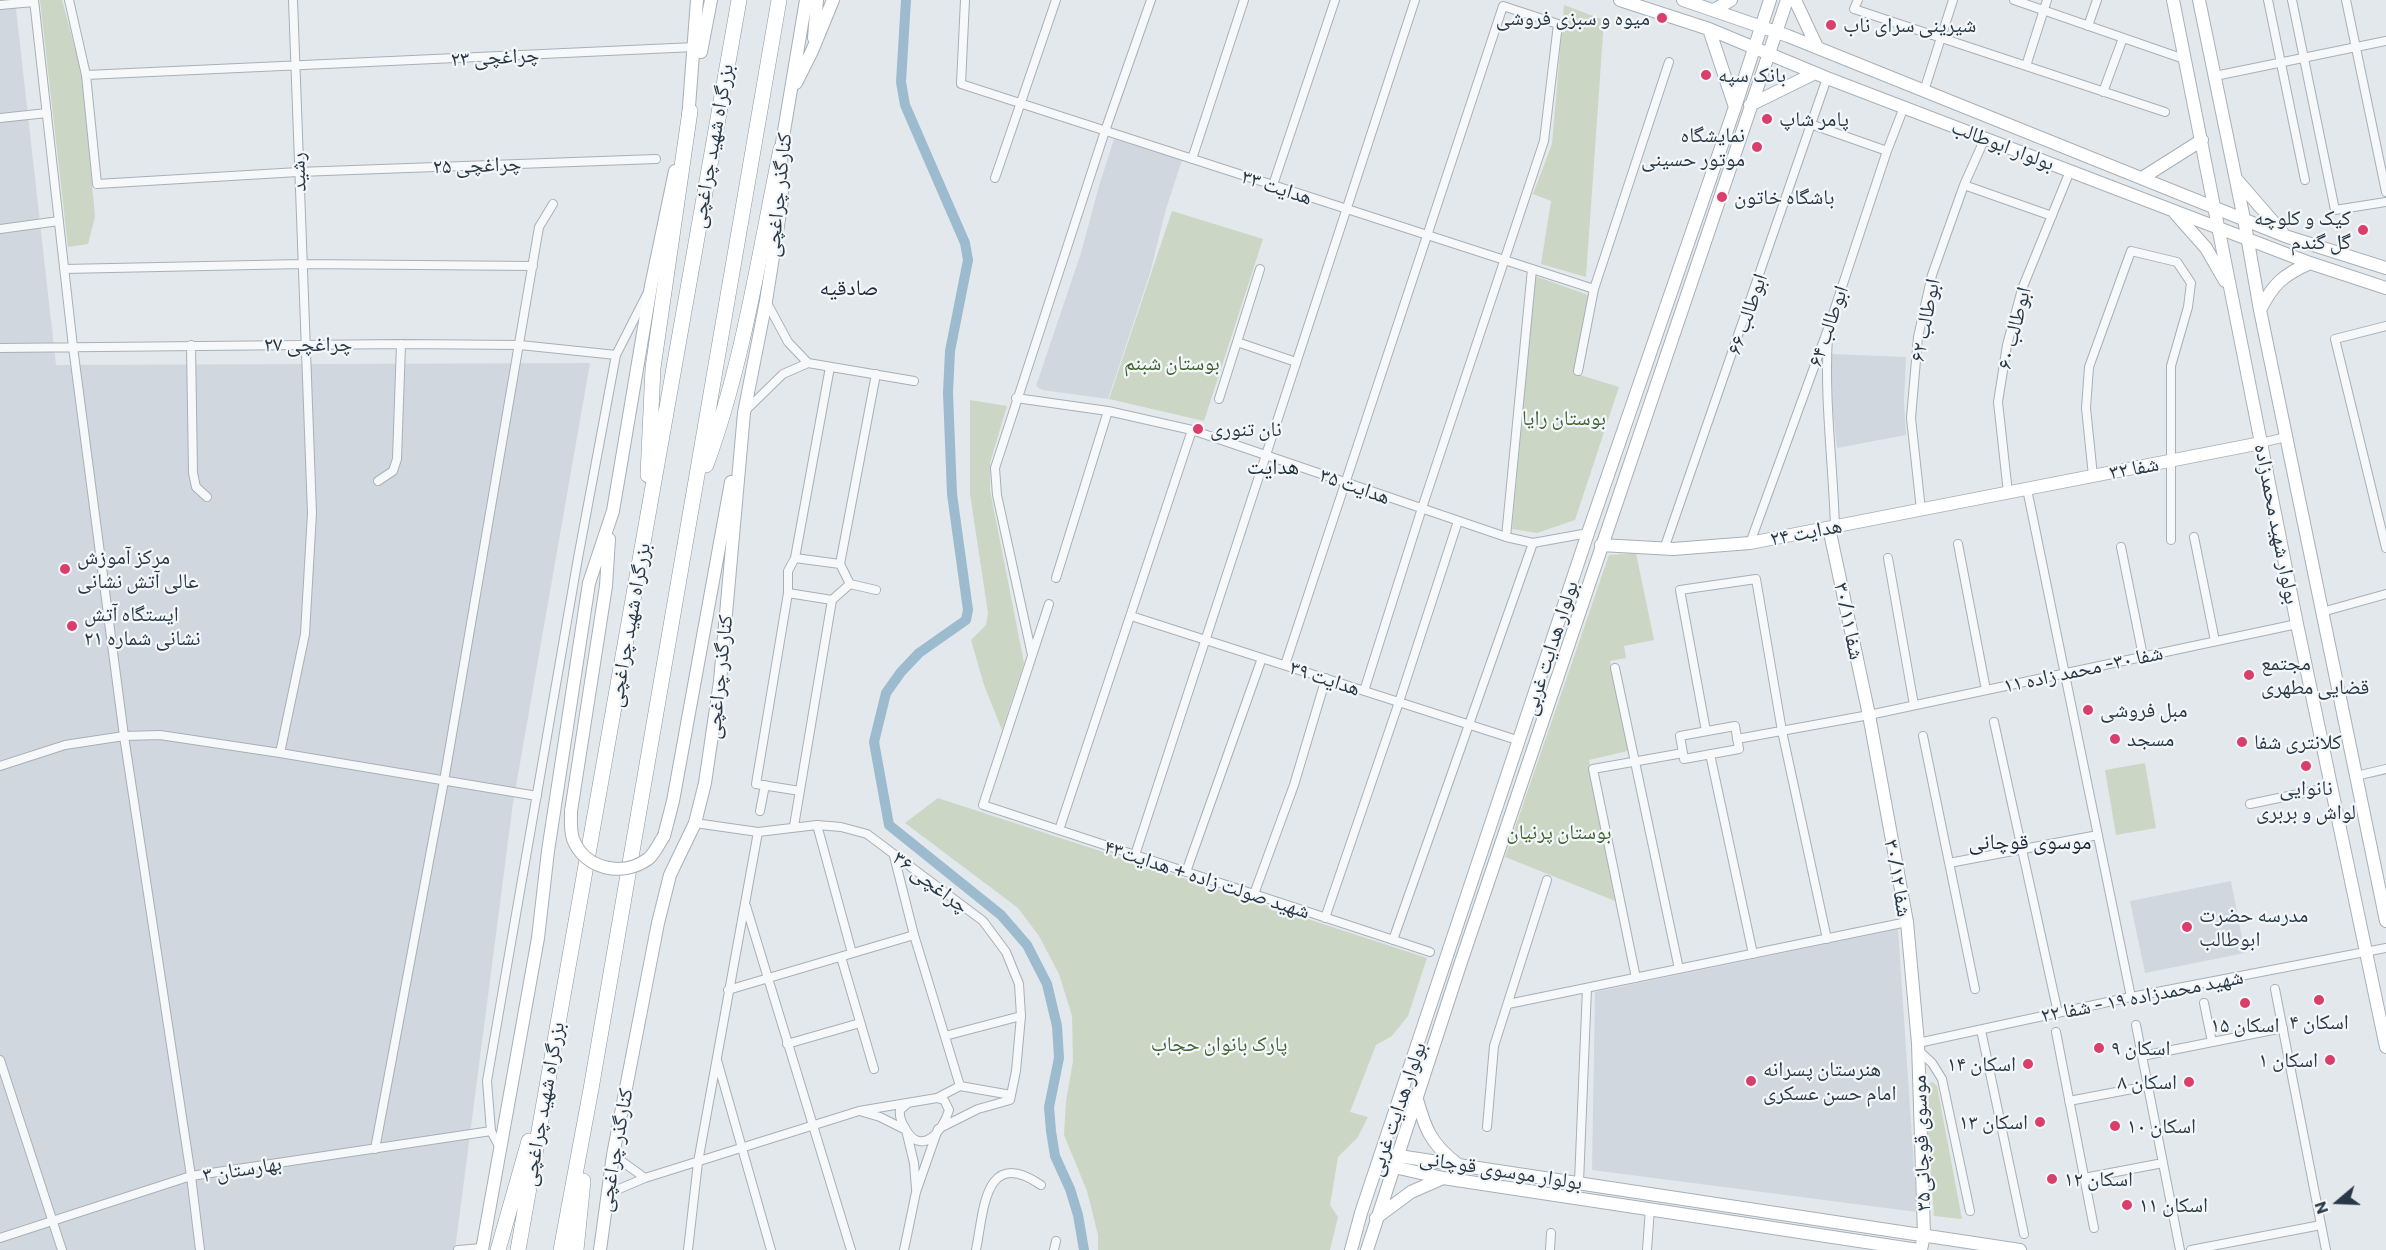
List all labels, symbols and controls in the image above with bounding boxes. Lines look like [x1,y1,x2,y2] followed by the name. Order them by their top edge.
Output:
[1496,5,1650,31] place label: میوه و سبزی فروشی
[1655,11,1669,25] marker: میوه و سبزی فروشی
[1843,12,1976,38] place label: شیرینی سرای ناب
[1824,18,1838,32] marker: شیرینی سرای ناب
[450,42,540,72] street label: چراغچی ۲۳
[685,62,739,230] street label: بزرگراه شهید چراغچی
[1718,62,1786,88] place label: بانک سپه
[1699,68,1713,82] marker: بانک سپه
[1779,106,1849,132] place label: پامر شاپ
[1760,112,1774,126] marker: پامر شاپ
[1948,114,2058,176] street label: بولوار ابوطالب
[1641,122,1745,172] place label: نمایشگاه موتور حسینی
[759,132,797,258] street label: کنارگذر چراغچی
[1750,140,1764,154] marker: نمایشگاه موتور حسینی
[432,151,522,179] street label: چراغچی ۲۵
[285,152,311,192] street label: رشید
[1238,164,1316,210] street label: هدایت ۳۳
[1734,184,1834,210] place label: باشگاه خاتون
[1715,190,1729,204] marker: باشگاه خاتون
[2254,205,2351,255] place label: کیک و کلوچه گل گندم
[2356,223,2370,237] marker: کیک و کلوچه گل گندم
[1721,270,1773,358] street label: ابوطالب ۶۶
[819,275,879,301] district label: صادقیه
[1905,276,1945,364] street label: ابوطالب ۶۲
[1802,282,1854,370] street label: ابوطالب ۶۴
[1992,284,2036,372] street label: ابوطالب ۶۰
[264,331,352,357] street label: چراغچی ۲۷
[1124,350,1220,376] park label: بوستان شبنم
[1522,405,1606,431] park label: بوستان رایا
[1210,416,1282,442] place label: نان تنوری
[1191,422,1205,436] marker: نان تنوری
[2249,442,2305,606] street label: بولوار شهید محمدزاده
[2107,451,2161,485] street label: شفا ۳۲
[1247,454,1299,480] district label: هدایت
[1316,462,1394,510] street label: هدایت ۳۵
[1768,513,1844,551] street label: هدایت ۲۴
[602,541,656,709] street label: بزرگراه شهید چراغچی
[77,544,199,594] place label: مرکز آموزش عالی آتش نشانی
[58,562,72,576] marker: مرکز آموزش عالی آتش نشانی
[1516,577,1584,719] street label: بولوار هدایت غربی
[1829,580,1869,662] street label: شفا ۳۰/۱۱
[84,601,201,651] place label: ایستگاه آتش نشانی شماره ۲۱
[700,614,738,740] street label: کنارگذر چراغچی
[65,619,79,633] marker: ایستگاه آتش نشانی شماره ۲۱
[2001,640,2165,698] street label: شفا ۳۰- محمد زاده ۱۱
[2261,650,2369,700] place label: مجتمع قضایی مطهری
[1286,655,1364,701] street label: هدایت ۳۹
[2242,668,2256,682] marker: مجتمع قضایی مطهری
[2100,697,2188,723] place label: مبل فروشی
[2081,703,2095,717] marker: مبل فروشی
[2127,726,2174,752] place label: مسجد
[2254,729,2342,755] place label: کلانتری شفا
[2108,732,2122,746] marker: مسجد
[2235,735,2249,749] marker: کلانتری شفا
[2299,759,2313,773] marker: نانوایی لواش و بربری
[2256,775,2356,825] place label: نانوایی لواش و بربری
[1506,819,1612,845] park label: بوستان پرنیان
[1968,829,2092,855] district label: موسوی قوچانی
[1101,834,1313,924] street label: شهید صولت زاده + هدایت۴۳
[1879,837,1917,919] street label: شفا ۳۰/۱۲
[888,845,974,919] street label: چراغچی ۳۶
[2199,902,2308,952] place label: مدرسه حضرت ابوطالب
[2180,920,2194,934] marker: مدرسه حضرت ابوطالب
[2039,964,2245,1028] street label: شهید محمدزاده ۱۹ - شفا ۲۲
[2312,993,2326,1007] marker: اسکان ۴
[2238,996,2252,1010] marker: اسکان ۱۵
[2289,1009,2349,1035] place label: اسکان ۴
[2211,1012,2279,1038] place label: اسکان ۱۵
[516,1020,570,1188] street label: بزرگراه شهید چراغچی
[1151,1031,1287,1057] park label: پارک بانوان حجاب
[2111,1035,2171,1061] place label: اسکان ۹
[1362,1039,1432,1179] street label: بولوار هدایت غربی
[2092,1041,2106,1055] marker: اسکان ۹
[2258,1047,2318,1073] place label: اسکان ۱
[1947,1051,2016,1077] place label: اسکان ۱۴
[2323,1053,2337,1067] marker: اسکان ۱
[1763,1056,1896,1106] place label: هنرستان پسرانه امام حسن عسکری
[2021,1057,2035,1071] marker: اسکان ۱۴
[2117,1069,2177,1095] place label: اسکان ۸
[1744,1074,1758,1088] marker: هنرستان پسرانه امام حسن عسکری
[1906,1074,1936,1212] street label: موسوی قوچانی۳۵
[2182,1075,2196,1089] marker: اسکان ۸
[592,1086,638,1214] street label: کنارگذر چراغچی
[1959,1109,2028,1135] place label: اسکان ۱۳
[2127,1113,2196,1139] place label: اسکان ۱۰
[2033,1115,2047,1129] marker: اسکان ۱۳
[2108,1119,2122,1133] marker: اسکان ۱۰
[1418,1145,1584,1195] street label: بولوار موسوی قوچانی
[201,1150,283,1188] street label: بهارستان ۳
[2064,1166,2133,1192] place label: اسکان ۱۲
[2045,1172,2059,1186] marker: اسکان ۱۲
[2308,1172,2368,1232] north arrow
[2139,1192,2208,1218] place label: اسکان ۱۱
[2120,1198,2134,1212] marker: اسکان ۱۱
[2310,1199,2331,1217] text: N

